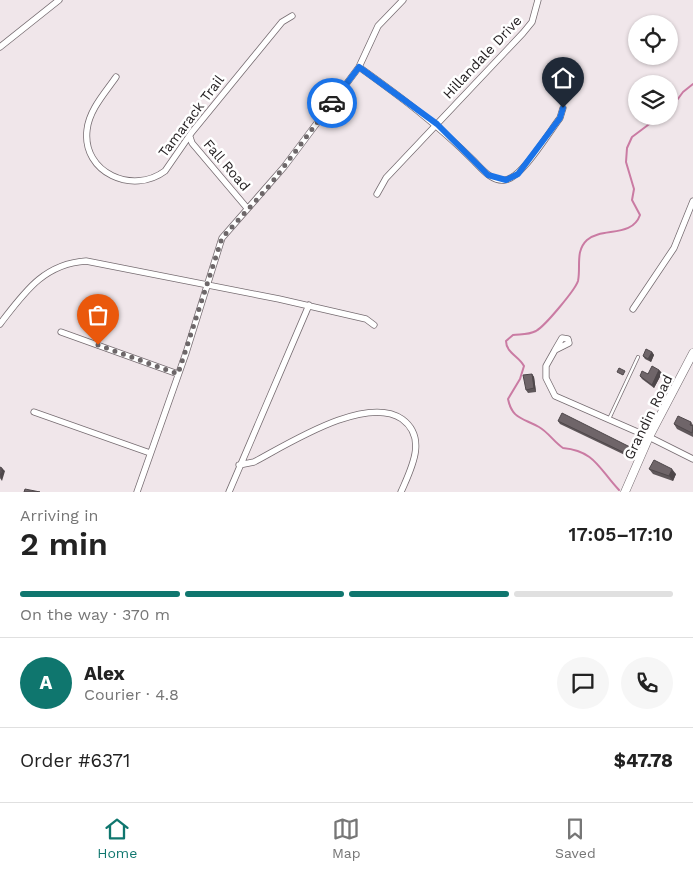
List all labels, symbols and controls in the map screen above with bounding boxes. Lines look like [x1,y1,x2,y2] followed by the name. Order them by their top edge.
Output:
[439,12,525,102] street label: Hillandale Drive
[628,15,678,125] map controls
[628,15,678,65] button: locate
[542,57,584,108] pin
[549,64,577,92] icon: home
[155,71,227,160] street label: Tamarack Trail
[628,75,678,125] button: layers
[307,78,357,128] courier
[318,89,346,117] icon: car
[200,136,254,194] street label: Fall Road
[77,294,119,345] pin
[84,301,112,329] icon: bag
[621,372,675,462] street label: Grandin Road
[20,506,98,525] text: Arriving in
[569,523,673,546] text: 17:05–17:10
[20,525,108,563] text: 2 min
[20,605,170,624] text: On the way · 370 m
[557,657,609,709] button: chat
[621,657,673,709] button: phone
[84,662,125,685] text: Alex
[40,671,52,694] text: A
[84,685,179,704] text: Courier · 4.8
[20,749,130,772] text: Order #6371
[614,749,673,772] text: $47.78
[97,815,137,861] tab: Home
[332,815,360,861] tab: Map
[555,815,596,861] tab: Saved

